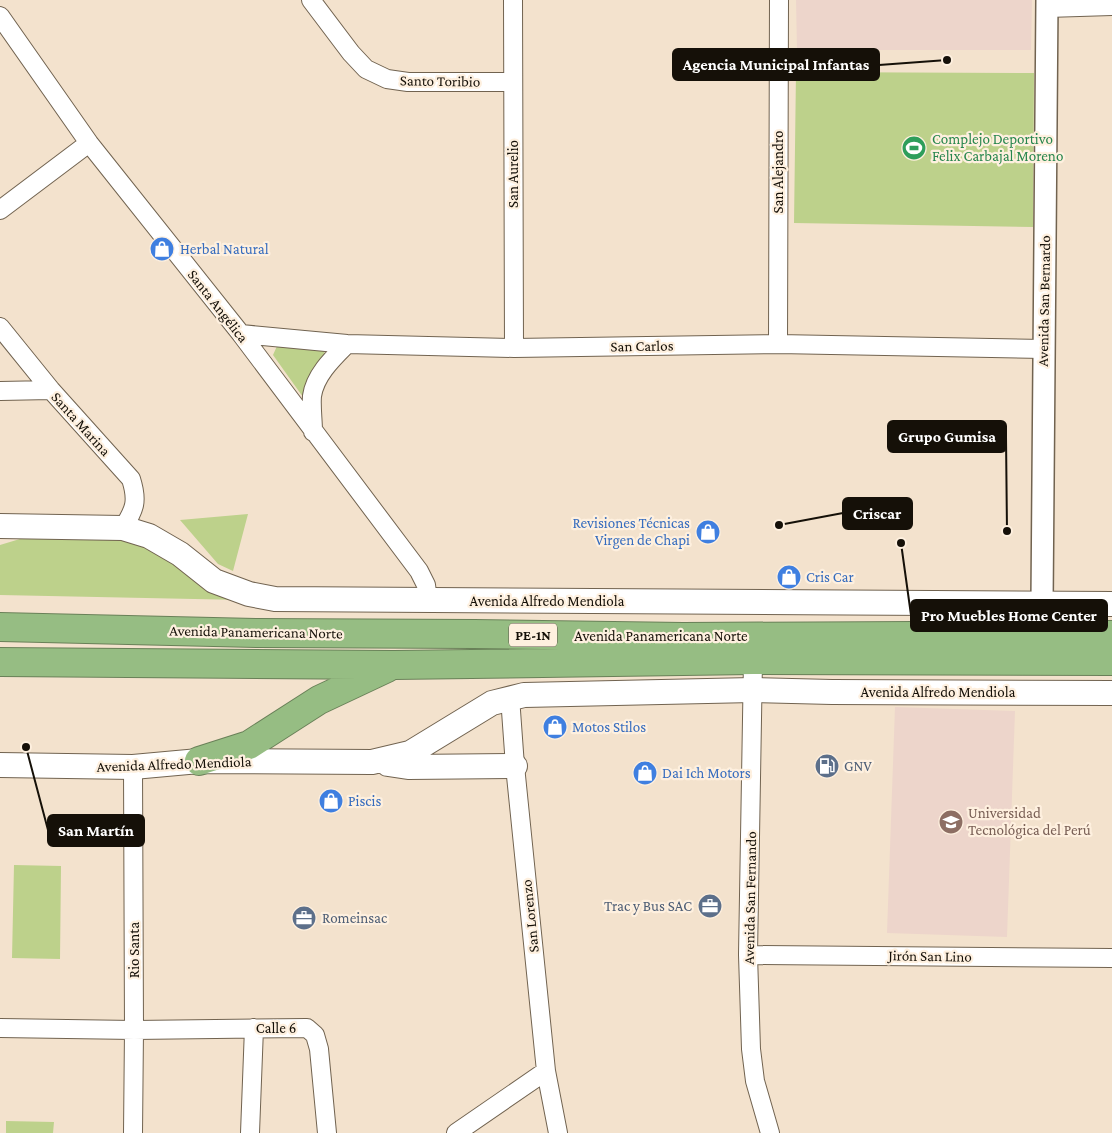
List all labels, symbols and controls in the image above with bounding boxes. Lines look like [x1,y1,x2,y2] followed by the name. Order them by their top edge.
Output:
[673,49,879,80] callout: Agencia Municipal Infantas
[682,56,870,73] text: Agencia Municipal Infantas
[400,72,480,90] street label: Santo Toribio
[770,131,787,213] street label: San Alejandro
[932,131,1063,165] place label: Complejo Deportivo Felix Carbajal Moreno
[901,135,927,161] sports icon: Complejo Deportivo Felix Carbajal Moreno
[505,140,521,208] street label: San Aurelio
[1035,235,1053,367] street label: Avenida San Bernardo
[149,236,175,262] shop icon: Herbal Natural
[180,241,269,257] place label: Herbal Natural
[184,266,251,346] street label: Santa Angélica
[610,337,674,355] street label: San Carlos
[48,389,114,459] street label: Santa Marina
[888,421,1006,452] callout: Grupo Gumisa
[898,428,996,445] text: Grupo Gumisa
[843,498,912,529] callout: Criscar
[853,505,902,522] text: Criscar
[572,515,690,549] place label: Revisiones Técnicas Virgen de Chapi
[695,519,721,545] shop icon: Revisiones Técnicas Virgen de Chapi
[776,564,802,590] shop icon: Cris Car
[806,569,855,585] place label: Cris Car
[469,593,625,609] street label: Avenida Alfredo Mendiola
[911,600,1107,631] callout: Pro Muebles Home Center
[921,607,1098,624] text: Pro Muebles Home Center
[169,622,343,642] street label: Avenida Panamericana Norte
[509,624,557,646] road number: PE-1N
[574,628,748,644] street label: Avenida Panamericana Norte
[860,684,1016,700] street label: Avenida Alfredo Mendiola
[542,714,568,740] shop icon: Motos Stilos
[572,719,646,735] place label: Motos Stilos
[96,753,252,775] street label: Avenida Alfredo Mendiola
[814,753,840,779] fuel station icon: GNV
[844,758,872,774] place label: GNV
[632,760,658,786] shop icon: Dai Ich Motors
[662,765,751,781] place label: Dai Ich Motors
[318,788,344,814] shop icon: Piscis
[348,793,381,809] place label: Piscis
[968,805,1091,839] place label: Universidad Tecnológica del Perú
[938,809,964,835] school or university icon: Universidad Tecnológica del Perú
[48,815,144,846] callout: San Martín
[58,822,134,839] text: San Martín
[741,831,759,965] street label: Avenida San Fernando
[518,879,542,953] street label: San Lorenzo
[697,893,723,919] office icon: Trac y Bus SAC
[604,898,692,915] place label: Trac y Bus SAC
[291,905,317,931] office icon: Romeinsac
[322,910,388,926] place label: Romeinsac
[126,922,142,978] street label: Rio Santa
[886,947,972,966] street label: Jirón San Lino
[256,1020,296,1036] street label: Calle 6

